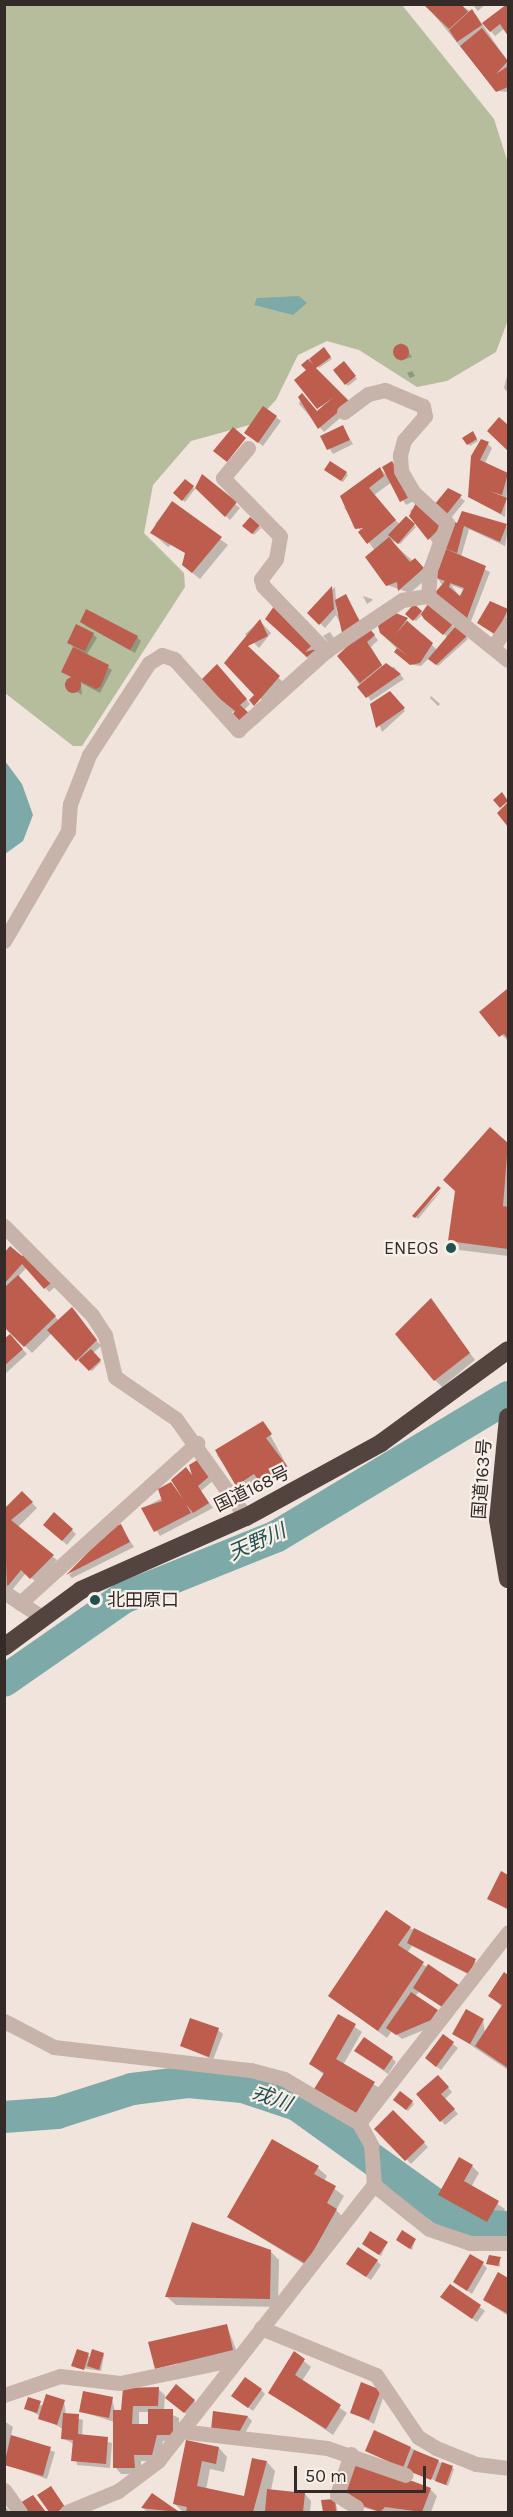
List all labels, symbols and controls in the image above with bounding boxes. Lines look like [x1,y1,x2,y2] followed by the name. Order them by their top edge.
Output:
[384,1237,439,1259] place label: ENEOS
[444,1241,458,1255] marker: ENEOS
[468,1438,496,1520] street label: 国道163号
[211,1461,293,1517] street label: 国道168号
[225,1519,289,1565] water label: 天野川
[107,1589,179,1611] place label: 北田原口
[88,1593,102,1607] marker: 北田原口
[249,2080,295,2116] water label: 戎川
[297,2454,429,2492] scale bar
[305,2465,347,2487] text: 50 m

